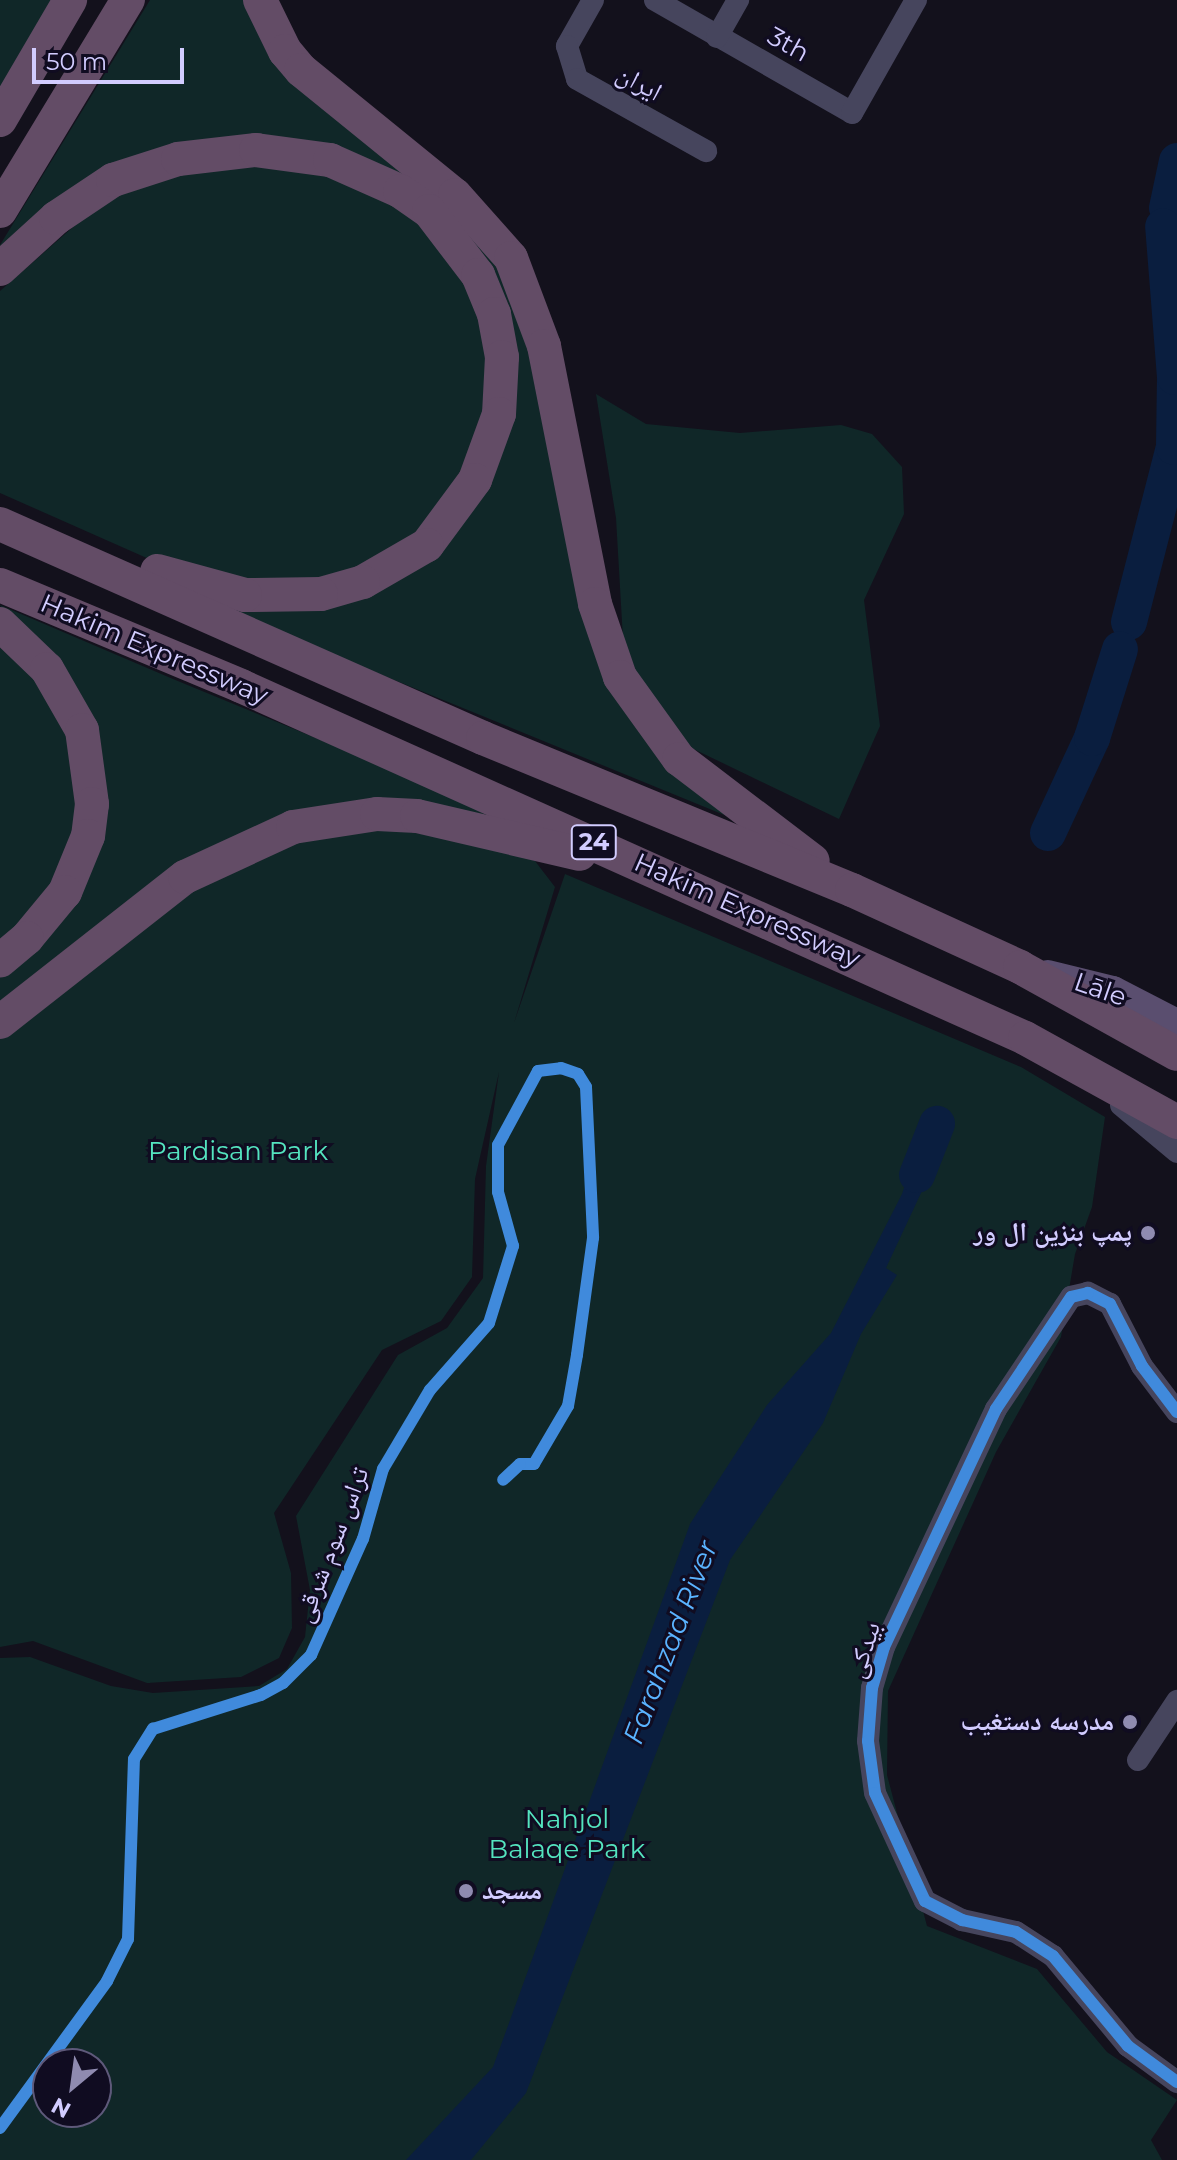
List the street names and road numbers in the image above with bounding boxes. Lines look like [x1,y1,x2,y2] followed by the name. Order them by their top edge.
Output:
[762,21,814,69] street label: 3th
[611,58,667,108] street label: ایران
[36,588,272,712] street label: Hakim Expressway
[570,822,618,862] road number: 24
[629,847,865,975] street label: Hakim Expressway
[1070,967,1130,1013] street label: Lāle
[288,1463,376,1627] street label: تراس سوم شرقی
[840,1618,888,1682] street label: بیدکی

